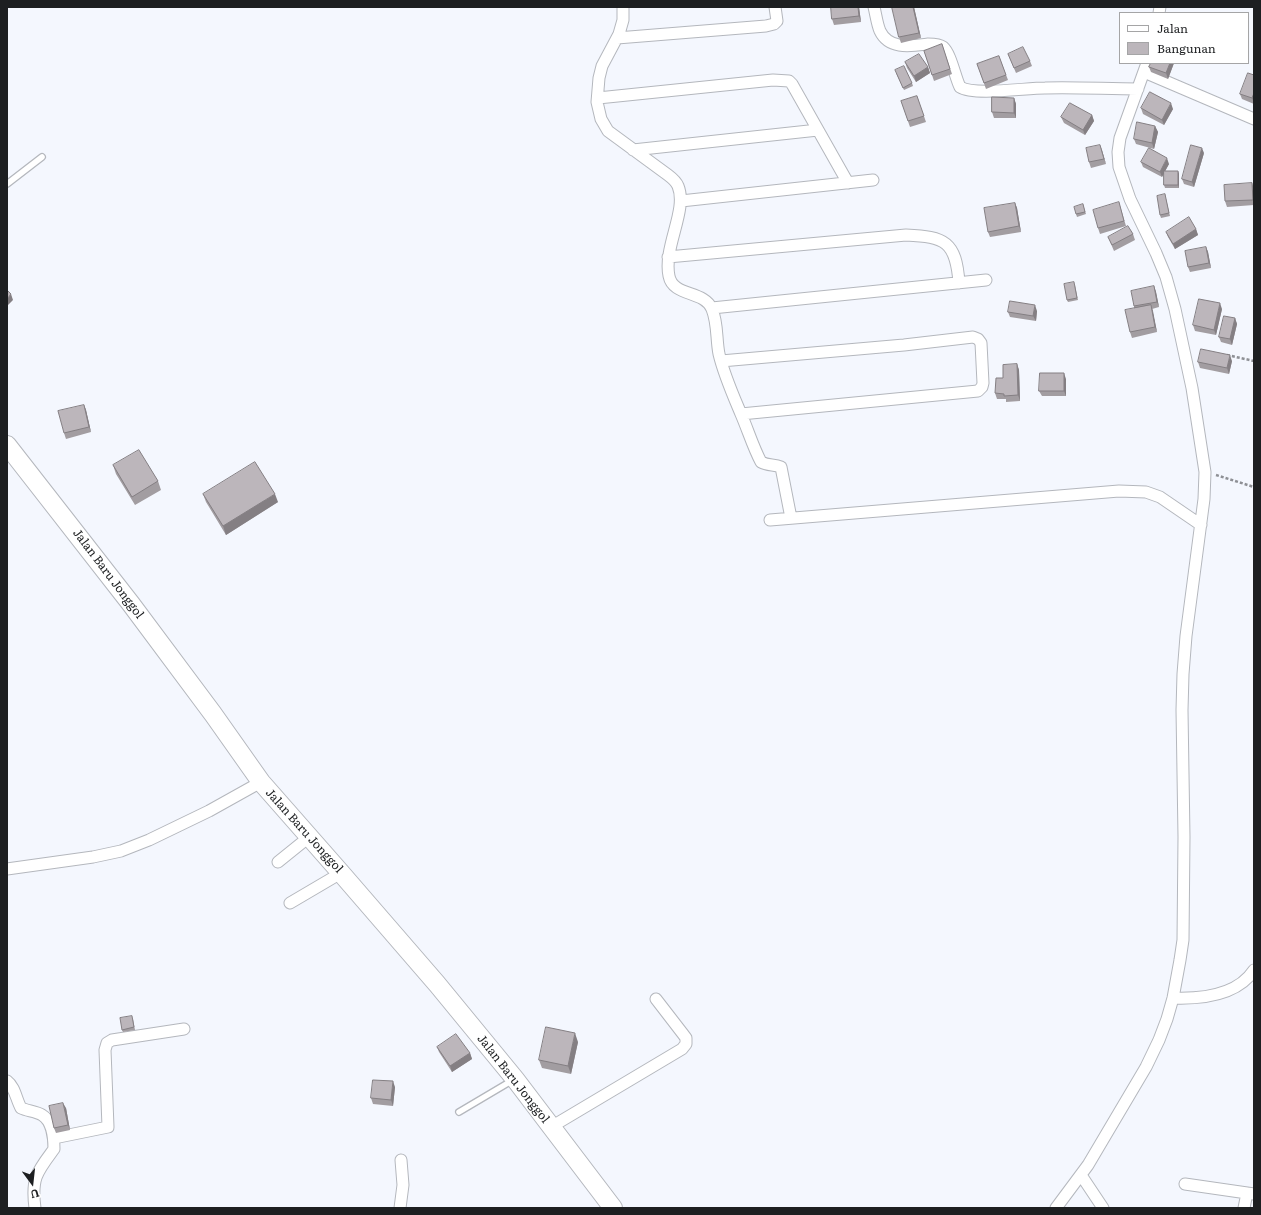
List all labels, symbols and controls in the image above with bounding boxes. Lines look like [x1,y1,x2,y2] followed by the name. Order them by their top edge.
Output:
[1119,12,1249,64] legend
[1157,19,1188,37] text: Jalan
[1157,39,1216,57] text: Bangunan
[70,526,146,622] street label: Jalan Baru Jonggol
[262,786,346,876] street label: Jalan Baru Jonggol
[474,1032,552,1126] street label: Jalan Baru Jonggol
[12,1163,52,1203] north arrow
[29,1186,41,1203] text: U

